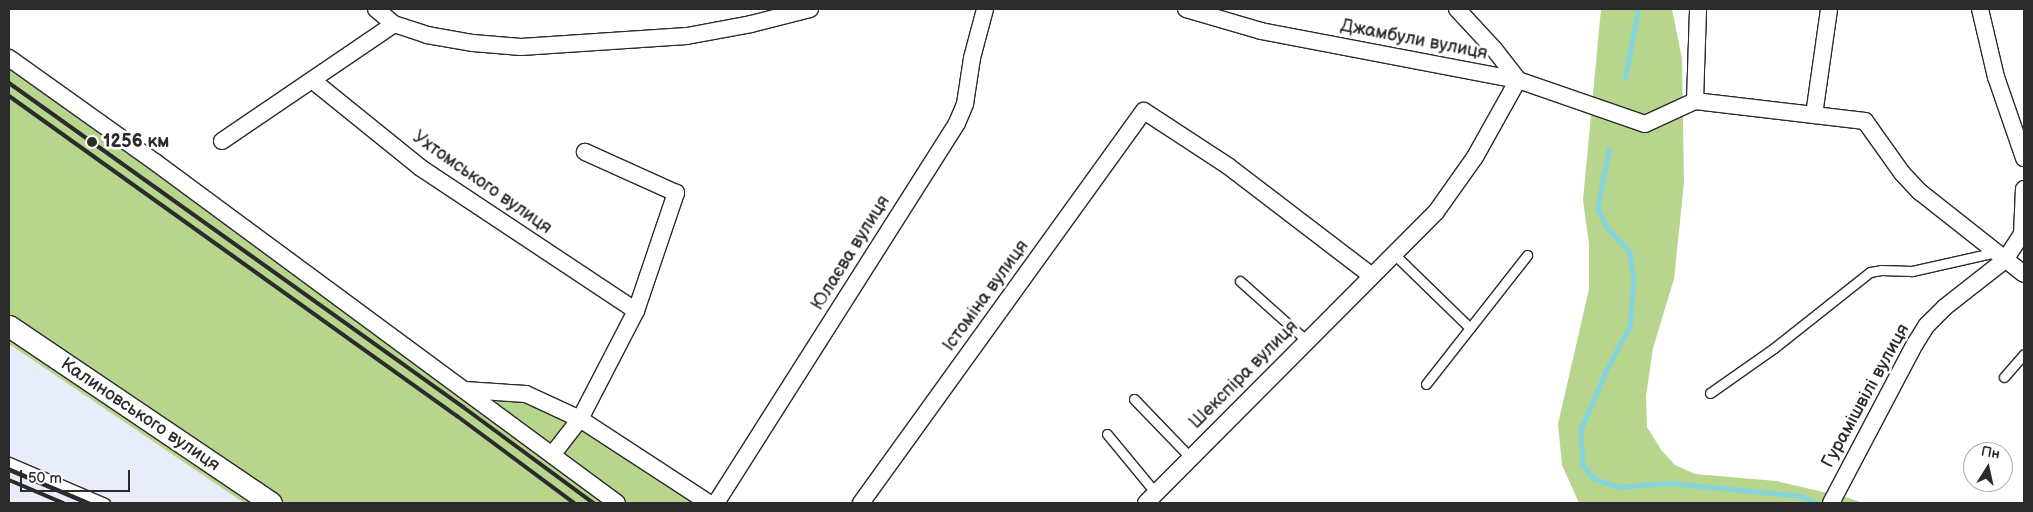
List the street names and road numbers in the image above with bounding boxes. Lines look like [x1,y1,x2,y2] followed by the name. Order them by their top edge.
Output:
[1339,15,1489,65] street label: Джамбули вулиця
[408,127,556,239] street label: Ухтомського вулиця
[807,192,895,314] street label: Юлаєва вулиця
[939,236,1033,356] street label: Істоміна вулиця
[1185,316,1303,434] street label: Шекспіра вулиця
[1817,320,1915,472] street label: Гурамішвілі вулиця
[56,354,224,476] street label: Калиновського вулиця

